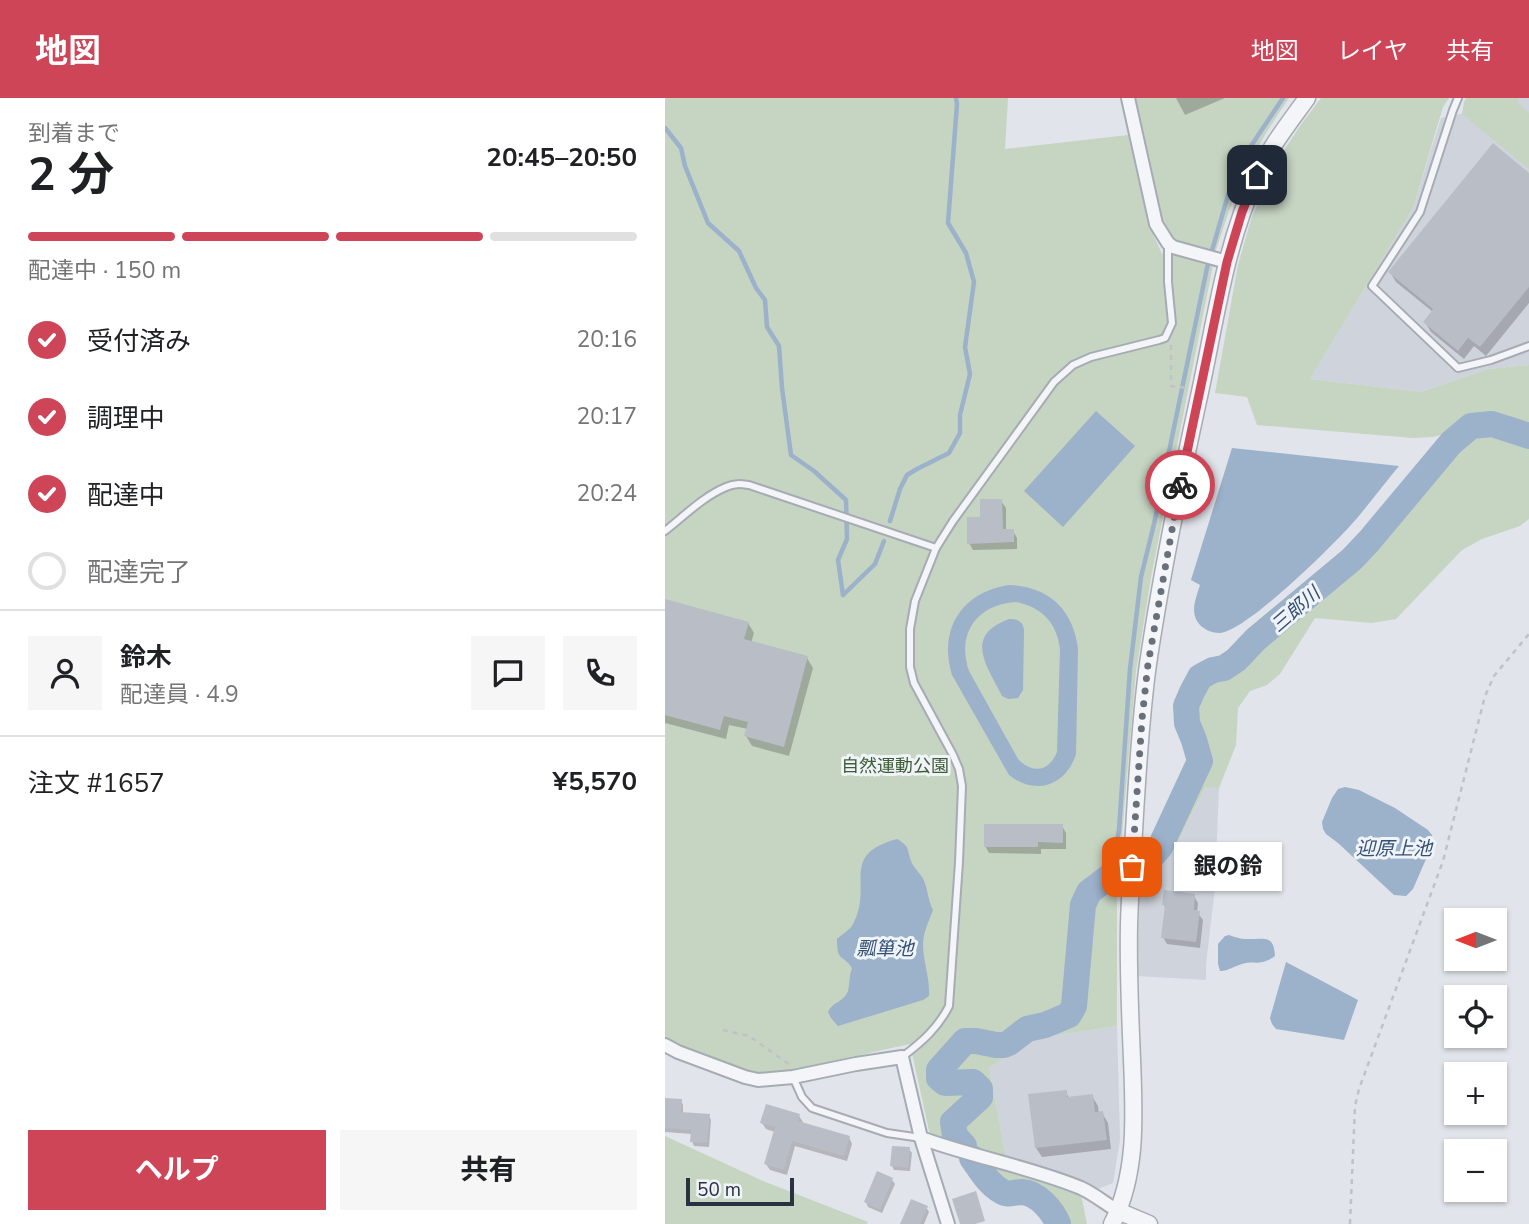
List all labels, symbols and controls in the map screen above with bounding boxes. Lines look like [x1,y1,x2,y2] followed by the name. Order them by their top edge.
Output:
[35,29,101,74] text: 地図
[1251,35,1299,67] text: 地図
[1337,35,1408,67] text: レイヤ
[1446,35,1494,67] text: 共有
[28,118,120,149] text: 到着まで
[486,140,637,175] text: 20:45–20:50
[28,143,114,206] text: 2 分
[1227,145,1287,205] pin
[1238,156,1276,194] icon: home
[28,255,181,286] text: 配達中 · 150 m
[28,321,66,359] icon: check
[87,324,191,359] text: 受付済み
[577,324,637,355] text: 20:16
[28,398,66,436] icon: check
[87,401,165,436] text: 調理中
[577,401,637,432] text: 20:17
[1145,450,1215,520] courier
[1161,466,1199,504] icon: bike
[28,475,66,513] icon: check
[87,478,165,513] text: 配達中
[577,478,637,509] text: 20:24
[87,555,191,590] text: 配達完了
[1266,580,1327,638] water label: 三郎川
[28,636,102,710] button: person
[471,636,545,710] button: chat
[563,636,637,710] button: phone
[120,640,172,675] text: 鈴木
[120,679,239,710] text: 配達員 · 4.9
[841,754,949,778] park label: 自然運動公園
[553,764,637,799] text: ¥5,570
[28,766,165,801] text: 注文 #1657
[1356,836,1434,862] water label: 迎原上池
[1102,837,1162,897] pin
[1174,842,1283,892] callout: 銀の鈴
[1113,848,1151,886] icon: bag
[1194,851,1263,882] text: 銀の鈴
[1444,908,1507,971] north arrow
[1444,908,1507,1202] map controls
[856,936,915,962] water label: 瓢箪池
[1444,985,1507,1048] button: locate
[1444,1062,1507,1125] button: +
[28,1130,326,1210] button: ヘルプ
[340,1130,637,1210] button: 共有
[1444,1139,1507,1202] button: −
[686,1175,795,1207] scale bar
[697,1177,741,1203] text: 50 m

